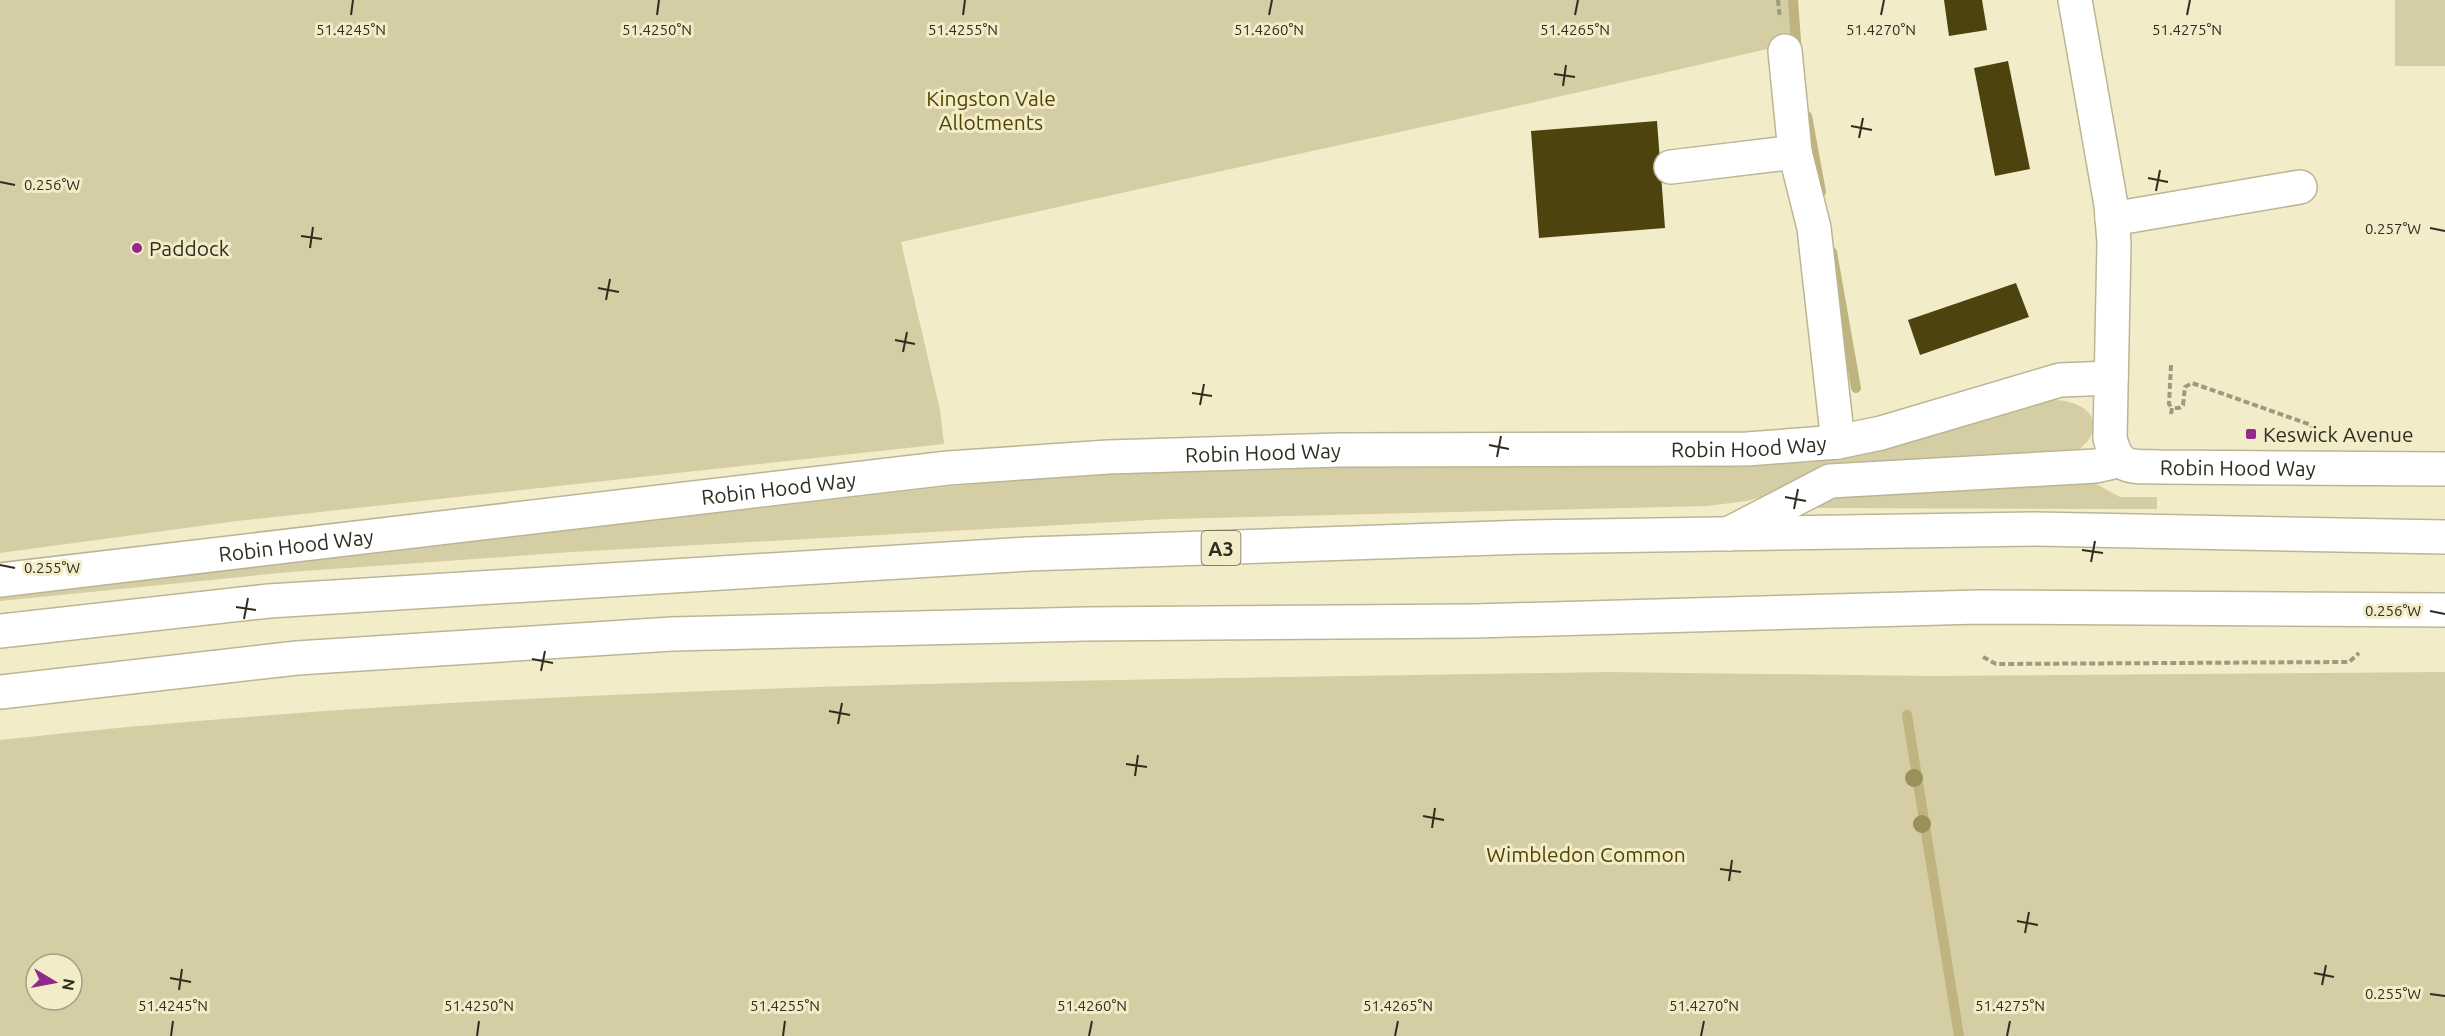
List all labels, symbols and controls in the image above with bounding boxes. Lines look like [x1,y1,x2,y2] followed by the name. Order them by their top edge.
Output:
[316,21,386,38] text: 51.4245°N
[622,21,692,38] text: 51.4250°N
[928,21,998,38] text: 51.4255°N
[1234,21,1304,38] text: 51.4260°N
[1540,21,1610,38] text: 51.4265°N
[1846,21,1916,38] text: 51.4270°N
[2152,21,2222,38] text: 51.4275°N
[926,86,1056,134] park label: Kingston Vale Allotments
[24,176,80,193] text: 0.256°W
[2365,220,2421,237] text: 0.257°W
[149,236,230,260] place label: Paddock
[130,241,144,255] marker: Paddock
[2263,422,2414,446] place label: Keswick Avenue
[2244,427,2258,441] marker: Keswick Avenue
[1671,431,1828,461] street label: Robin Hood Way
[1185,438,1341,467] street label: Robin Hood Way
[2160,455,2316,480] street label: Robin Hood Way
[700,467,857,509] street label: Robin Hood Way
[217,524,375,566] street label: Robin Hood Way
[1202,531,1240,565] road number: A3
[24,559,80,576] text: 0.255°W
[2365,602,2421,619] text: 0.256°W
[1486,842,1686,866] park label: Wimbledon Common
[24,952,84,1012] north arrow
[59,977,79,992] text: N
[2365,985,2421,1002] text: 0.255°W
[138,997,208,1014] text: 51.4245°N
[444,997,514,1014] text: 51.4250°N
[750,997,820,1014] text: 51.4255°N
[1057,997,1127,1014] text: 51.4260°N
[1363,997,1433,1014] text: 51.4265°N
[1669,997,1739,1014] text: 51.4270°N
[1975,997,2045,1014] text: 51.4275°N

